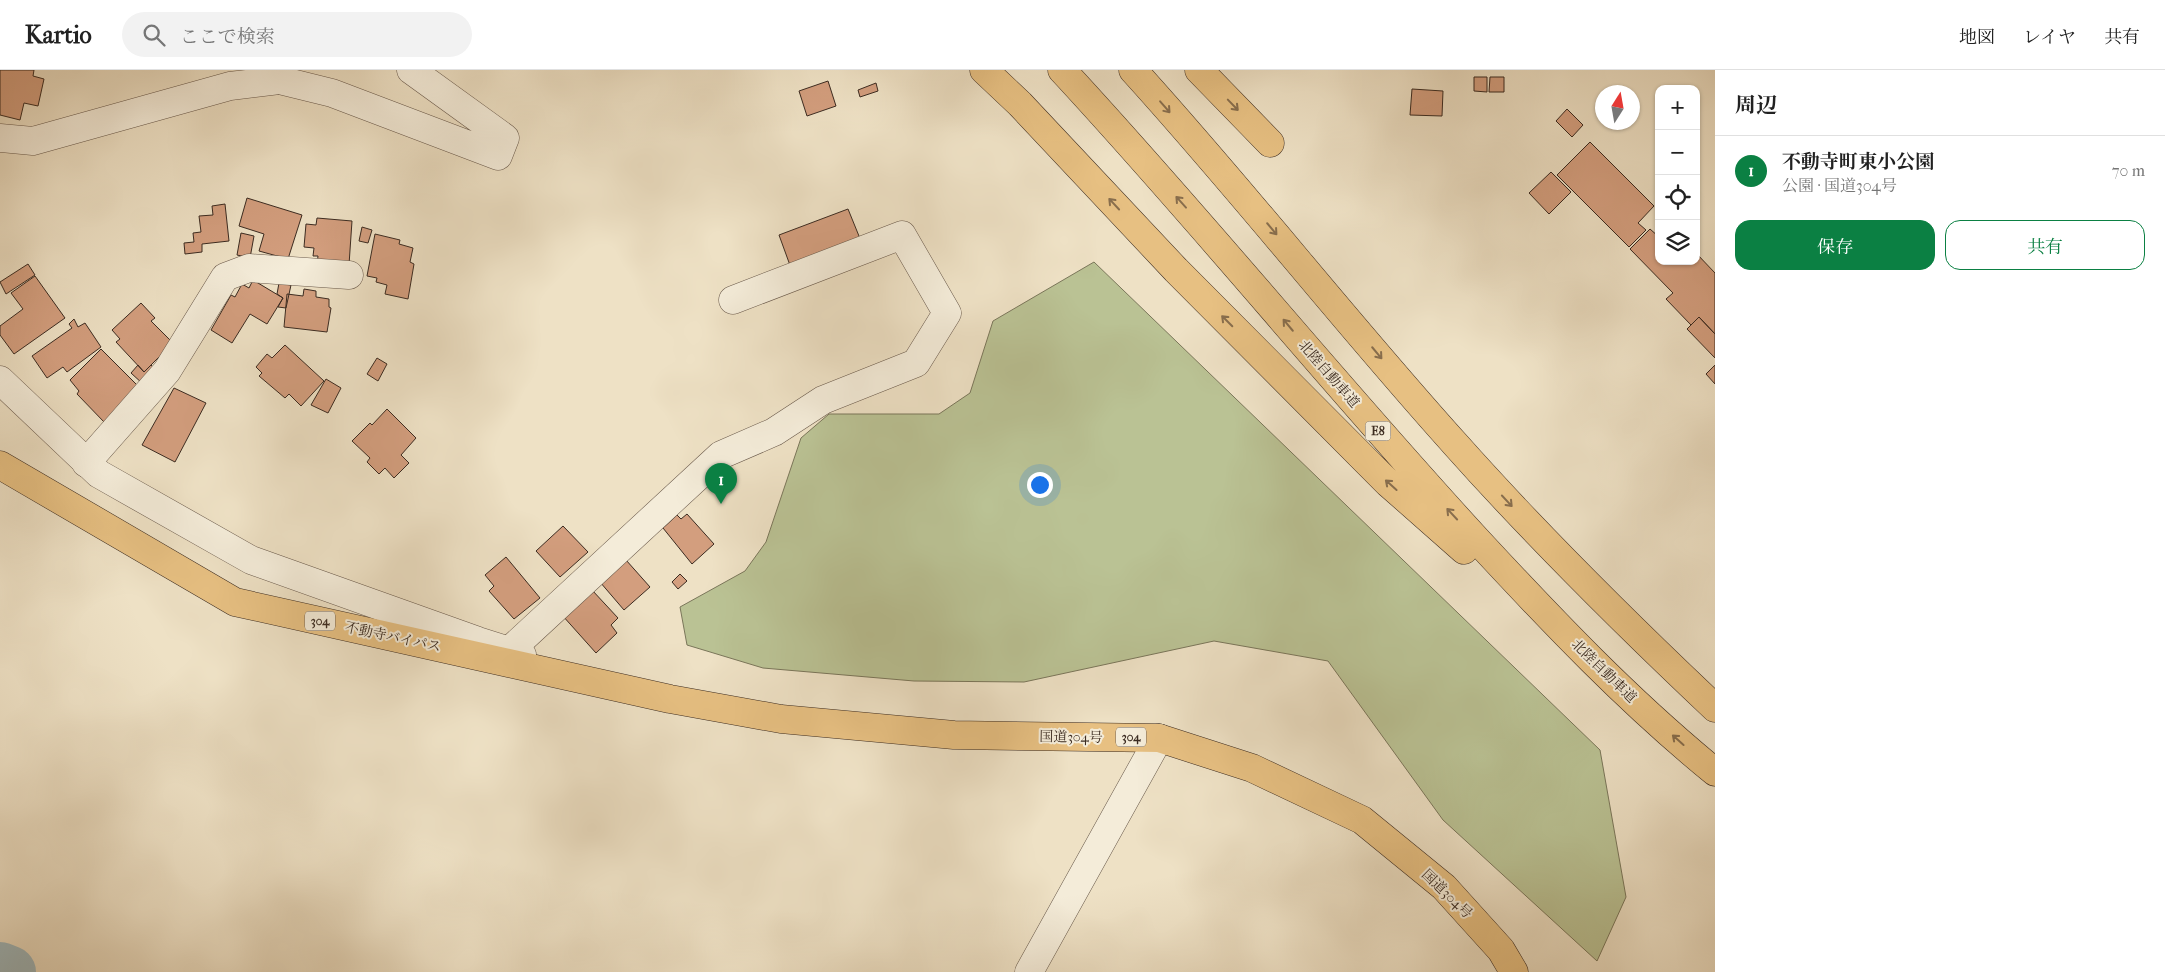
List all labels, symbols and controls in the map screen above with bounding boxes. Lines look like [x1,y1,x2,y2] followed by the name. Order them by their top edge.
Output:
[122,12,472,57] search box
[25,21,92,49] text: Kartio
[140,21,168,49] icon: search
[180,26,275,48] text: ここで検索
[1959,27,1995,48] text: 地図
[2023,27,2076,48] text: レイヤ
[2104,27,2140,48] text: 共有
[1595,85,1640,130] north arrow
[1655,85,1700,265] map controls
[1655,85,1700,130] button: +
[1735,93,1777,117] text: 周辺
[1227,99,1239,111] one-way arrow
[1159,100,1171,113] one-way arrow
[1655,130,1700,175] button: −
[1782,151,1934,173] text: 不動寺町東小公園
[1748,161,1754,180] text: 1
[2112,161,2145,180] text: 70 m
[1655,175,1700,220] button: locate
[1782,176,1897,195] text: 公園 · 国道304号
[1176,196,1187,209] one-way arrow
[1108,198,1120,210] one-way arrow
[1655,220,1700,265] button: layers
[1735,220,1935,270] button: 保存
[1945,220,2145,270] button: 共有
[1266,222,1277,235] one-way arrow
[1221,315,1233,327] one-way arrow
[1282,319,1293,332] one-way arrow
[1295,337,1363,411] street label: 北陸自動車道
[1371,346,1383,359] one-way arrow
[1366,422,1390,441] road number: E8
[705,463,737,504] pin: 1
[1027,472,1053,498] your location
[1385,479,1398,491] one-way arrow
[1501,495,1513,508] one-way arrow
[1446,507,1458,520] one-way arrow
[305,612,335,630] road number: 304
[343,619,443,655] street label: 不動寺バイパス
[1568,636,1640,706] street label: 北陸自動車道
[1039,728,1103,746] street label: 国道304号
[1116,728,1146,746] road number: 304
[1672,734,1685,746] one-way arrow
[1418,866,1476,922] street label: 国道304号

